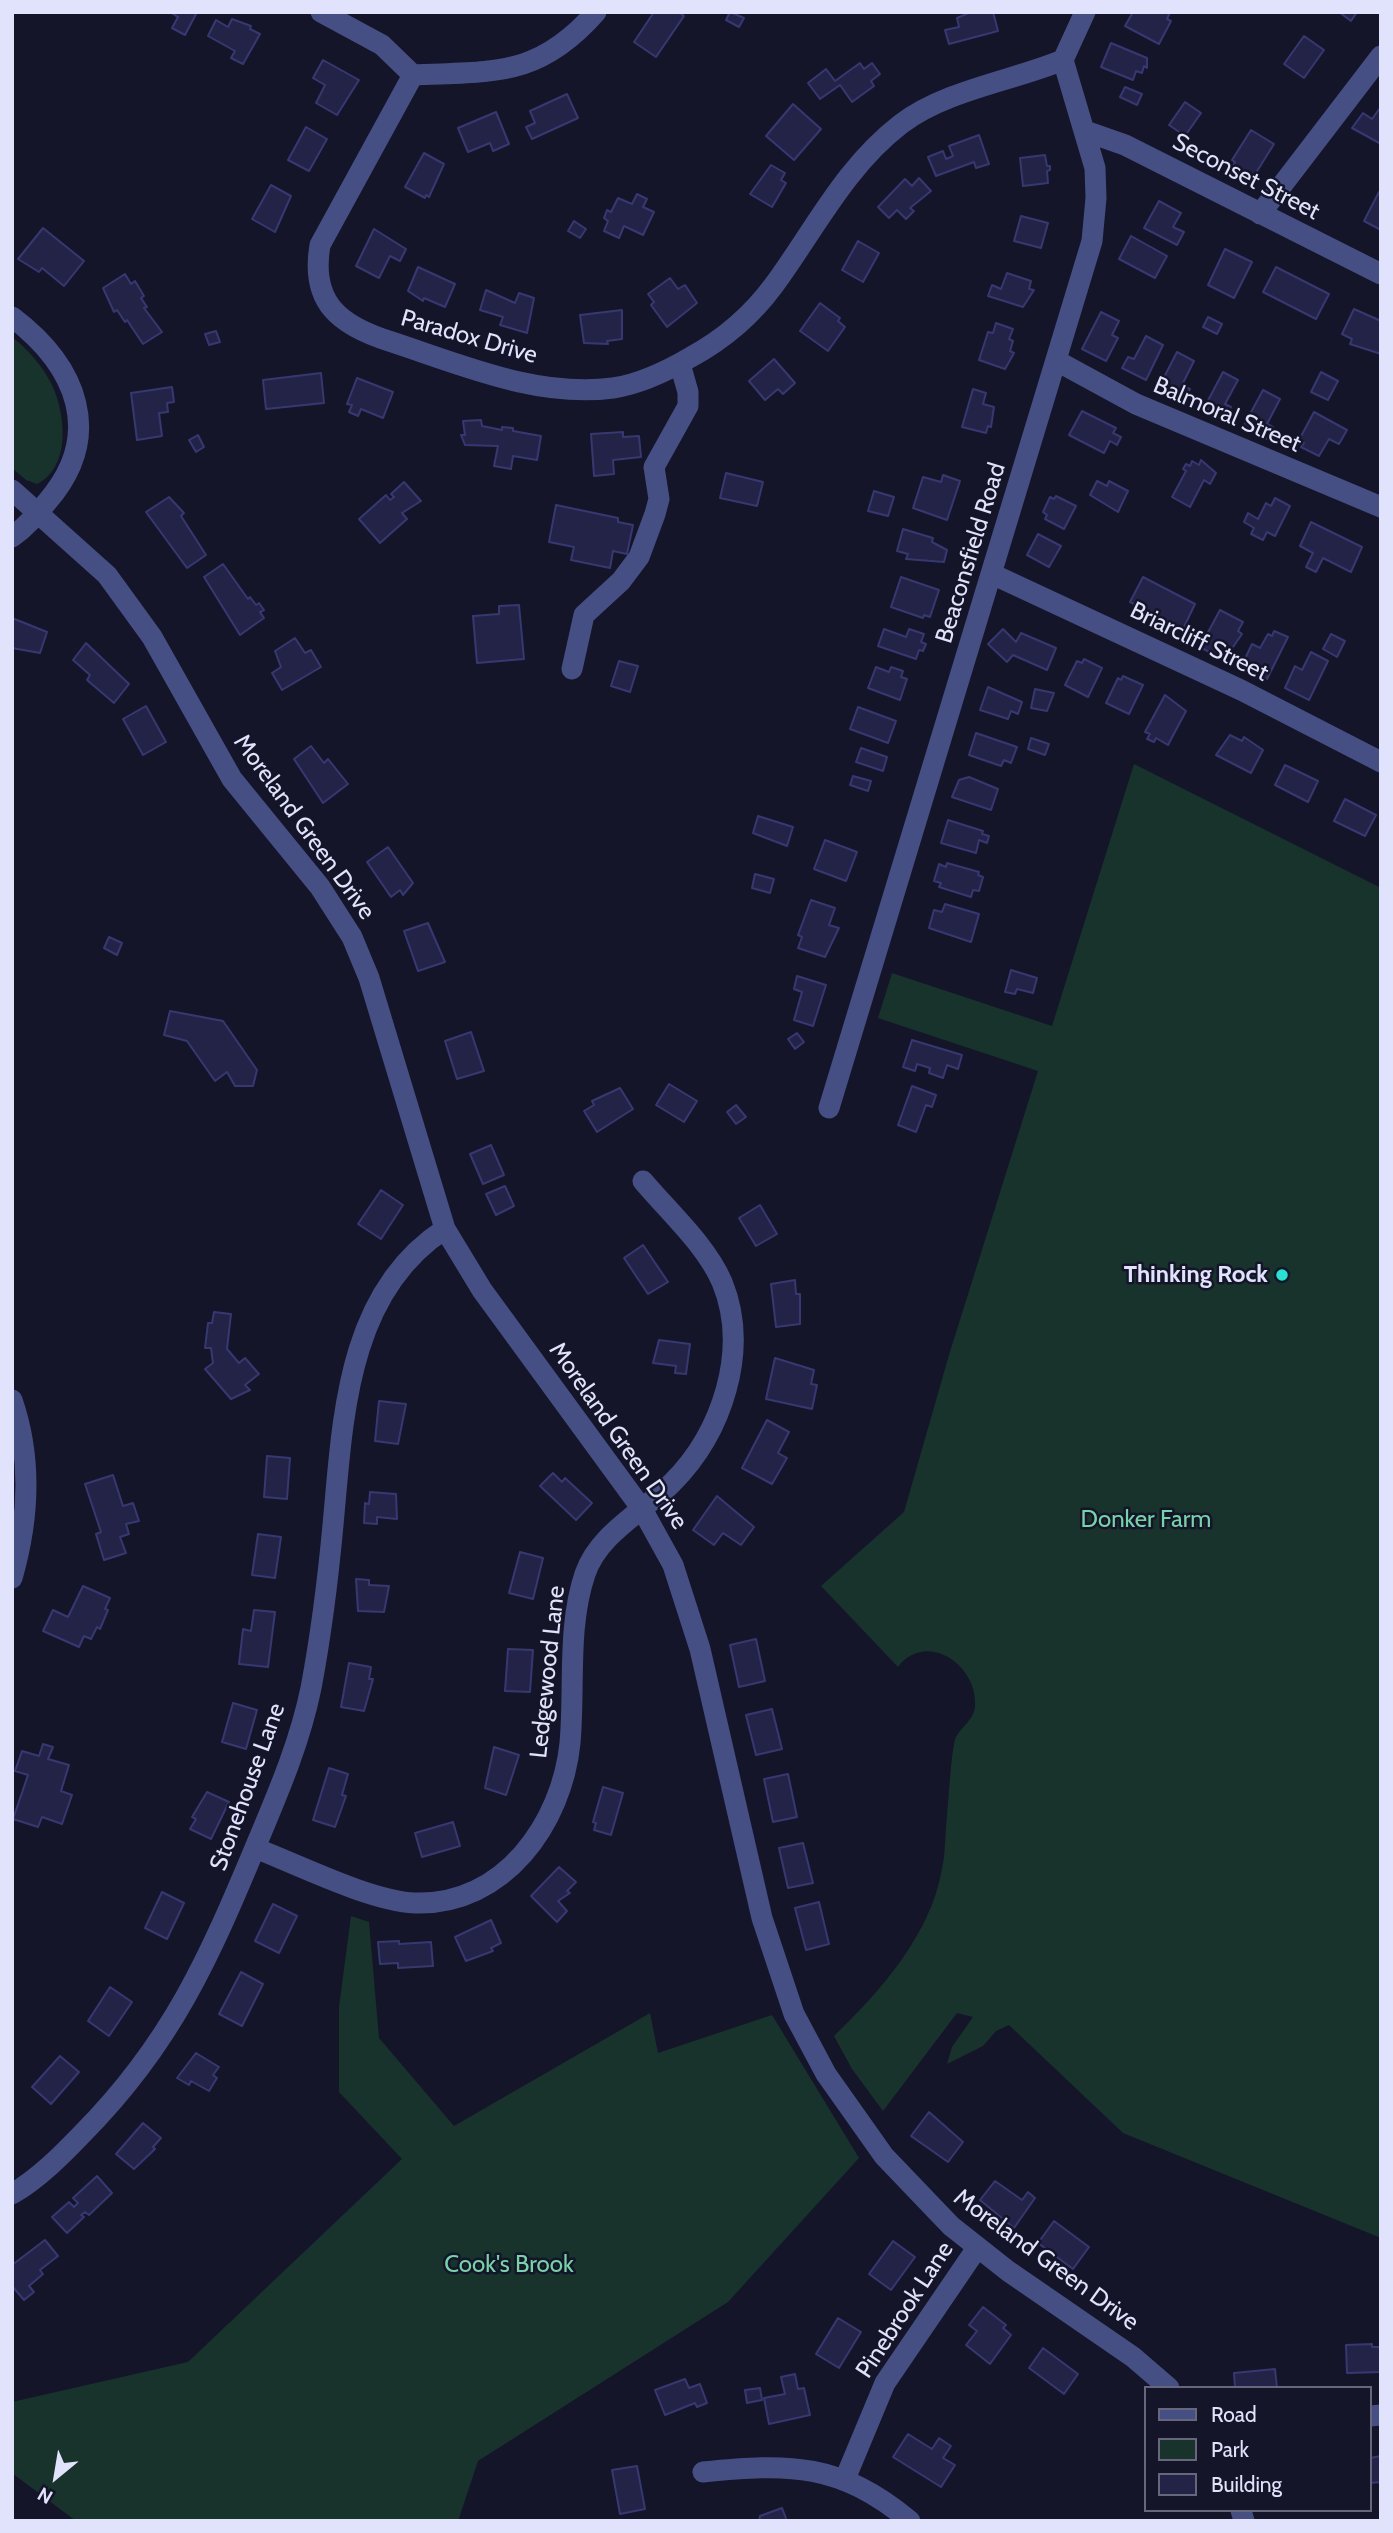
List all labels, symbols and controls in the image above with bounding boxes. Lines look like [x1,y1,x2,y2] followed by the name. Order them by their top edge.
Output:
[1168,128,1324,226] street label: Seconset Street
[397,304,541,370] street label: Paradox Drive
[1149,371,1305,459] street label: Balmoral Street
[930,459,1012,647] street label: Beaconsfield Road
[1125,596,1273,688] street label: Briarcliff Street
[227,729,381,925] street label: Moreland Green Drive
[1124,1261,1268,1289] place label: Thinking Rock
[1274,1267,1290,1283] marker: Thinking Rock
[543,1337,693,1535] street label: Moreland Green Drive
[1081,1506,1211,1534] park label: Donker Farm
[525,1584,571,1760] street label: Ledgewood Lane
[204,1699,292,1875] street label: Stonehouse Lane
[948,2183,1144,2337] street label: Moreland Green Drive
[850,2236,960,2384] street label: Pinebrook Lane
[444,2251,574,2279] park label: Cook's Brook
[1144,2386,1372,2512] legend
[1211,2402,1257,2427] text: Road
[1211,2437,1249,2462] text: Park
[21,2442,91,2512] north arrow
[1211,2472,1282,2497] text: Building
[34,2482,57,2509] text: N

